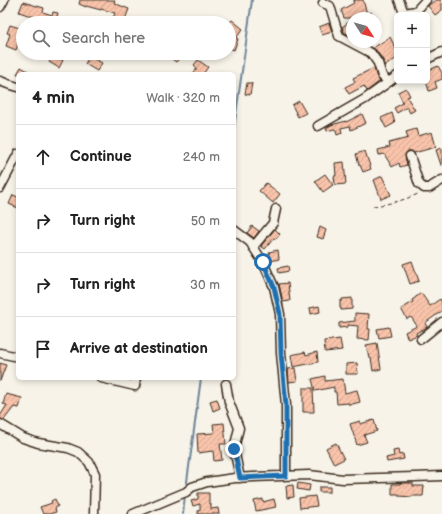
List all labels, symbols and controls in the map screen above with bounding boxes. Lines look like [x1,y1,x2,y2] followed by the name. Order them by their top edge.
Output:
[346,12,382,48] north arrow
[394,12,430,84] map controls
[394,12,430,48] button: +
[16,16,236,60] search box
[30,27,52,49] icon: search
[62,29,145,48] text: Search here
[394,48,430,84] button: −
[32,88,75,108] text: 4 min
[146,90,220,106] text: Walk · 320 m
[32,146,54,168] icon: ahead
[70,147,132,166] text: Continue
[183,149,220,165] text: 240 m
[32,210,54,232] icon: right
[70,211,135,230] text: Turn right
[191,213,220,229] text: 50 m
[254,253,272,271] route start
[32,274,54,296] icon: right
[70,275,135,294] text: Turn right
[190,277,220,293] text: 30 m
[32,338,54,360] icon: arrive
[70,339,208,358] text: Arrive at destination
[225,440,243,458] route end

